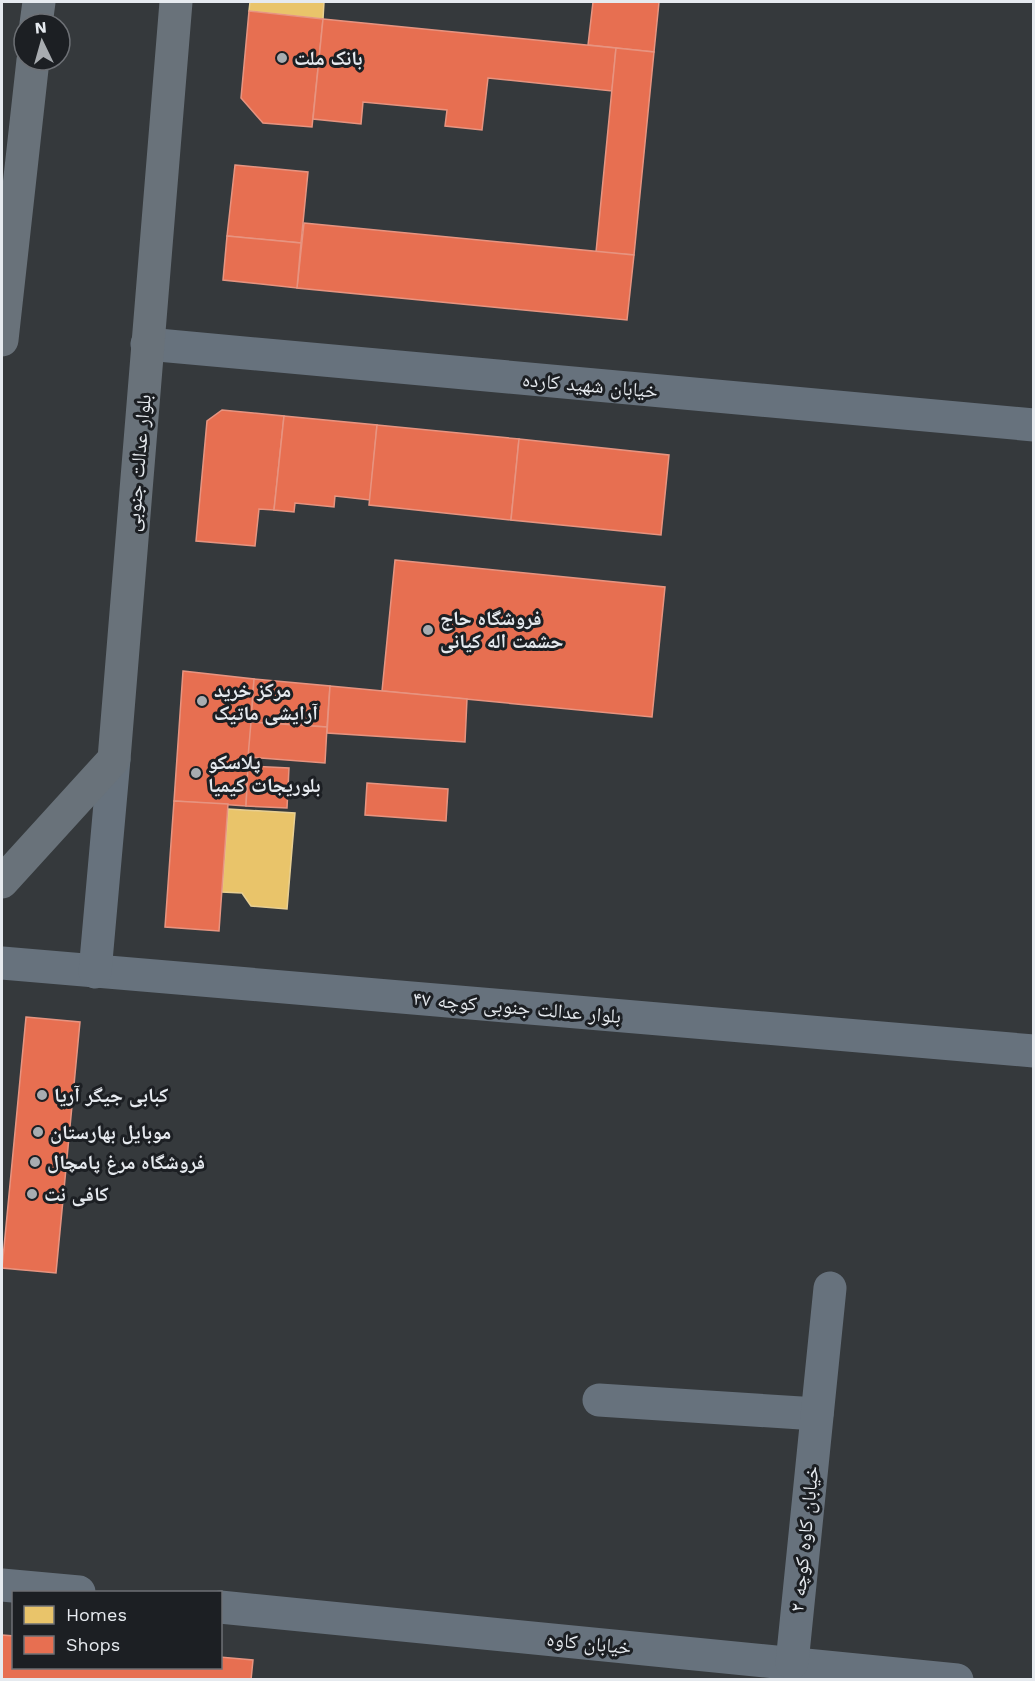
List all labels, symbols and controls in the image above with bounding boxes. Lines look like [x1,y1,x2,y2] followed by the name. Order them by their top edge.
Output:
[12,12,72,72] north arrow
[34,18,47,38] text: N
[294,46,363,70] place label: بانک ملت
[275,51,289,65] marker: بانک ملت
[521,367,659,403] street label: خیابان شهید کارده
[120,393,156,533] street label: بلوار عدالت جنوبی
[440,606,563,654] place label: فروشگاه حاج حشمت اله کیانی
[421,623,435,637] marker: فروشگاه حاج حشمت اله کیانی
[214,678,318,726] place label: مرکز خرید آرایشی ماتیک
[195,694,209,708] marker: مرکز خرید آرایشی ماتیک
[208,750,321,797] place label: پلاسکو بلوریجات کیمیا
[189,766,203,780] marker: پلاسکو بلوریجات کیمیا
[412,986,622,1028] street label: بلوار عدالت جنوبی کوچه ۴۷
[54,1083,169,1108] place label: کبابی جیگر آریا
[35,1088,49,1102] marker: کبابی جیگر آریا
[50,1120,171,1145] place label: موبایل بهارستان
[31,1125,45,1139] marker: موبایل بهارستان
[47,1150,205,1175] place label: فروشگاه مرغ پامچال
[28,1155,42,1169] marker: فروشگاه مرغ پامچال
[44,1182,109,1207] place label: کافی نت
[25,1187,39,1201] marker: کافی نت
[784,1464,824,1613] street label: خیابان کاوه کوچه ۲
[12,1591,222,1669] legend
[66,1604,127,1625] text: Homes
[545,1627,633,1659] street label: خیابان کاوه
[66,1634,120,1655] text: Shops

